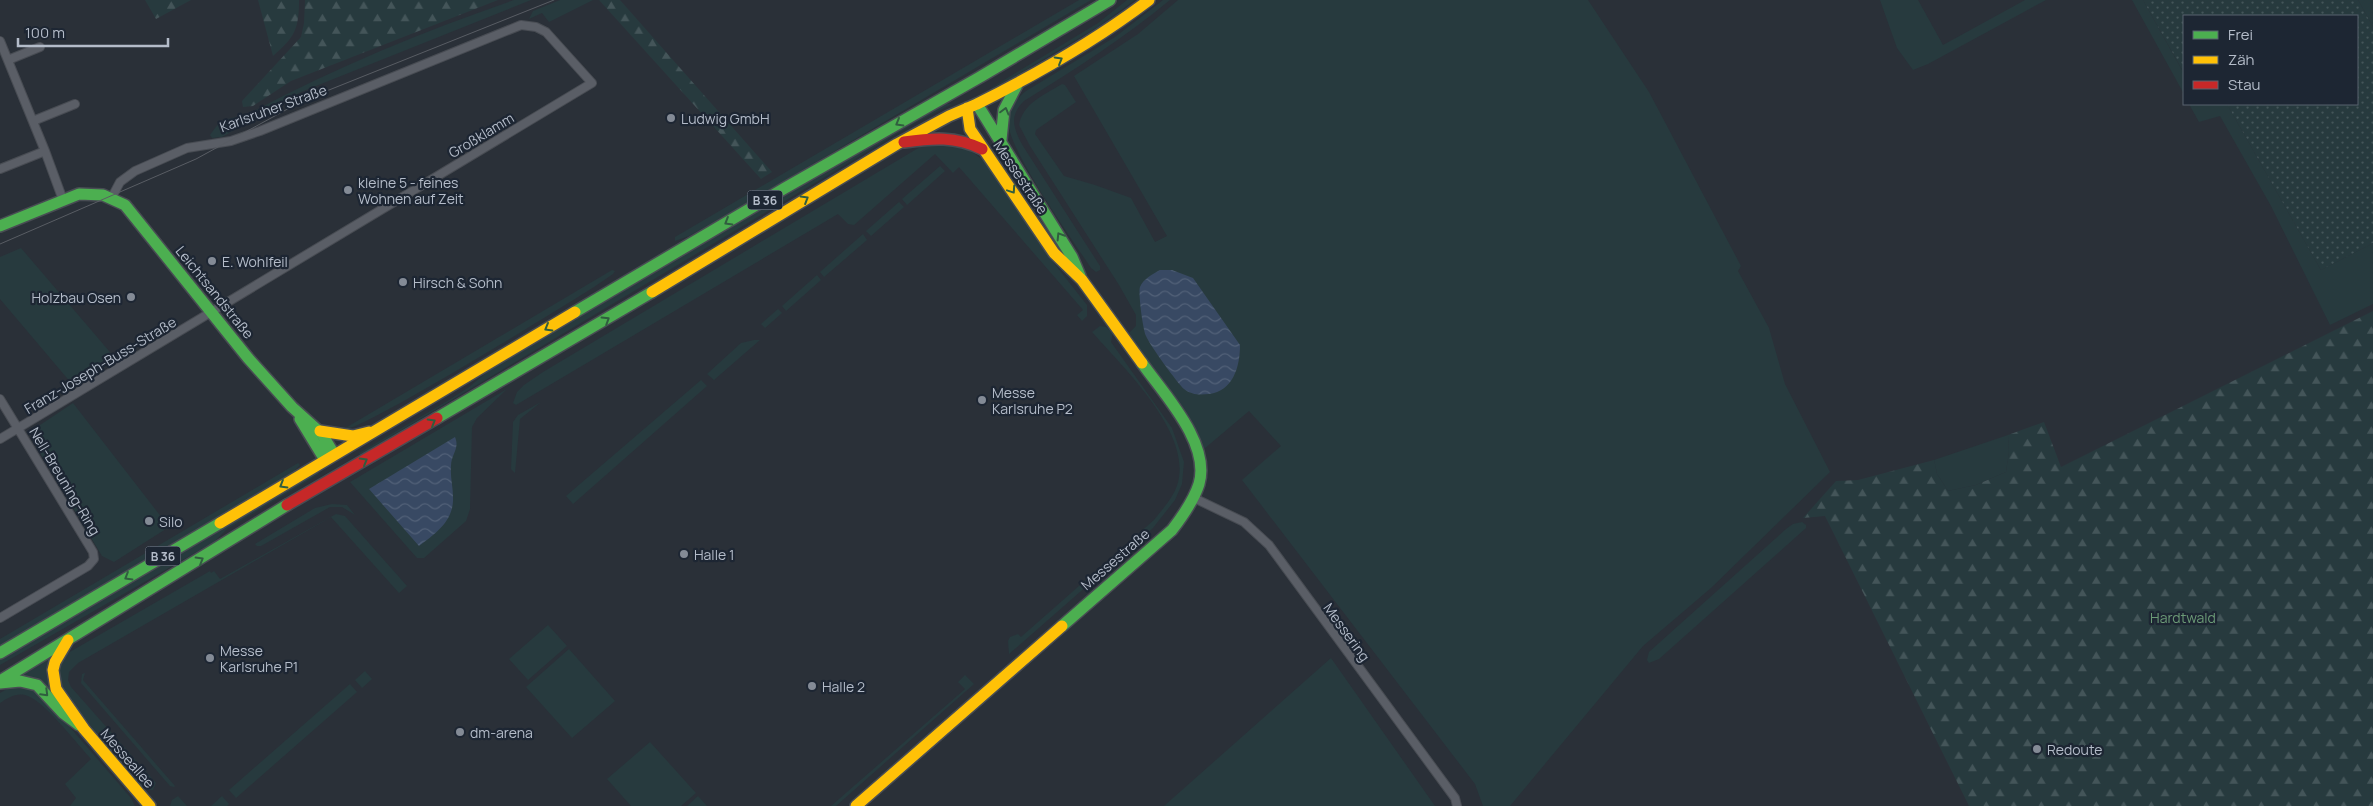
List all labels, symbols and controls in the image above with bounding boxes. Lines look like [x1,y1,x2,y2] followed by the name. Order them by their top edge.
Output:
[18,15,168,47] scale bar
[2183,15,2358,105] legend
[25,22,65,43] text: 100 m
[2228,24,2253,45] text: Frei
[2228,49,2255,70] text: Zäh
[1054,56,1063,66] one-way arrow
[2228,74,2261,95] text: Stau
[217,80,329,136] street label: Karlsruher Straße
[999,107,1010,115] one-way arrow
[445,108,517,162] street label: Großklamm
[681,109,769,128] place label: Ludwig GmbH
[665,112,677,124] marker: Ludwig GmbH
[896,117,905,127] one-way arrow
[989,136,1053,218] street label: Messestraße
[358,173,464,208] place label: kleine 5 - feines Wohnen auf Zeit
[342,184,354,196] marker: kleine 5 - feines Wohnen auf Zeit
[1006,185,1015,194] one-way arrow
[748,190,782,210] road number: B 36
[799,195,808,205] one-way arrow
[725,215,734,225] one-way arrow
[1056,233,1066,242] one-way arrow
[172,242,258,342] street label: Leichtsandstraße
[222,252,288,271] place label: E. Wohlfeil
[206,255,218,267] marker: E. Wohlfeil
[413,273,502,292] place label: Hirsch & Sohn
[397,276,409,288] marker: Hirsch & Sohn
[32,288,121,307] place label: Holzbau Osen
[125,291,137,303] marker: Holzbau Osen
[20,312,180,418] street label: Franz-Joseph-Buss-Straße
[601,316,610,326] one-way arrow
[544,322,553,332] one-way arrow
[992,383,1073,418] place label: Messe Karlsruhe P2
[976,394,988,406] marker: Messe Karlsruhe P2
[427,418,436,428] one-way arrow
[25,423,105,539] street label: Nell-Breuning-Ring
[359,457,368,467] one-way arrow
[280,478,289,488] one-way arrow
[159,512,182,531] place label: Silo
[143,515,155,527] marker: Silo
[1077,524,1153,594] street label: Messestraße
[694,545,734,564] place label: Halle 1
[146,546,180,566] road number: B 36
[678,548,690,560] marker: Halle 1
[194,557,203,567] one-way arrow
[125,570,134,580] one-way arrow
[1319,599,1375,665] street label: Messering
[2150,608,2216,627] park label: Hardtwald
[220,641,298,676] place label: Messe Karlsruhe P1
[204,652,216,664] marker: Messe Karlsruhe P1
[822,677,865,696] place label: Halle 2
[806,680,818,692] marker: Halle 2
[39,687,48,696] one-way arrow
[470,723,533,742] place label: dm-arena
[97,724,159,792] street label: Messeallee
[454,726,466,738] marker: dm-arena
[2047,740,2102,759] place label: Redoute
[2031,743,2043,755] marker: Redoute

